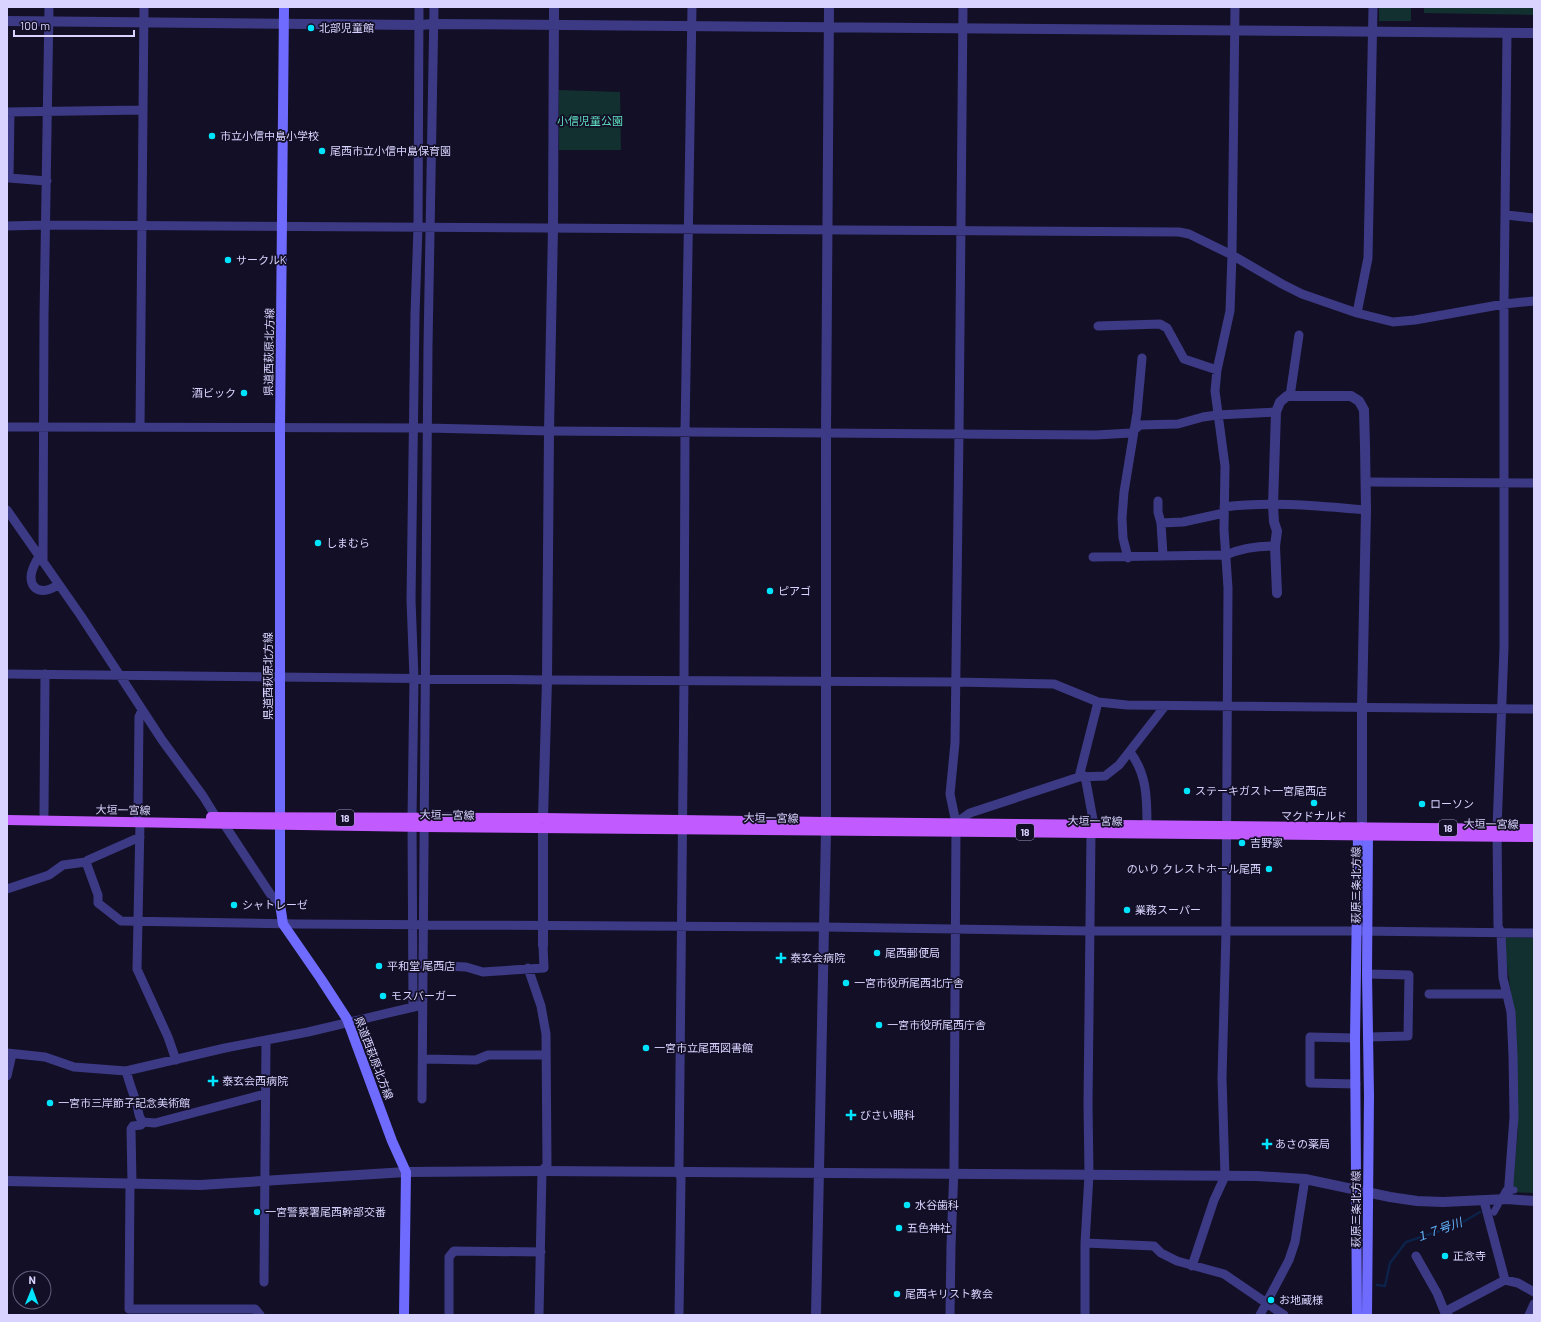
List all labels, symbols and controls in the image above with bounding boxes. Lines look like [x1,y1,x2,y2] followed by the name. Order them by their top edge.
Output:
[14,12,134,38] scale bar
[20,18,50,32] text: 100 m
[319,21,374,34] place label: 北部児童館
[306,23,316,33] marker: 北部児童館
[557,114,623,127] park label: 小信児童公園
[220,129,319,142] place label: 市立小信中島小学校
[207,131,217,141] marker: 市立小信中島小学校
[330,144,451,157] place label: 尾西市立小信中島保育園
[317,146,327,156] marker: 尾西市立小信中島保育園
[236,253,287,266] place label: サークルK
[223,255,233,265] marker: サークルK
[261,308,276,396] street label: 県道西萩原北方線
[192,386,236,399] place label: 酒ビック
[239,388,249,398] marker: 酒ビック
[326,536,370,549] place label: しまむら
[313,538,323,548] marker: しまむら
[778,584,811,597] place label: ピアゴ
[765,586,775,596] marker: ピアゴ
[261,632,274,720] street label: 県道西萩原北方線
[1195,784,1327,797] place label: ステーキガスト一宮尾西店
[1182,786,1192,796] marker: ステーキガスト一宮尾西店
[1430,797,1474,810] place label: ローソン
[1309,798,1319,808] marker: マクドナルド
[1417,799,1427,809] marker: ローソン
[95,803,151,816] street label: 大垣一宮線
[419,808,475,821] street label: 大垣一宮線
[1281,809,1347,822] place label: マクドナルド
[336,810,354,826] road number: 18
[743,811,799,824] street label: 大垣一宮線
[1067,814,1123,827] street label: 大垣一宮線
[1463,817,1519,830] street label: 大垣一宮線
[1439,820,1457,836] road number: 18
[1016,824,1034,840] road number: 18
[1250,836,1283,849] place label: 吉野家
[1237,838,1247,848] marker: 吉野家
[1349,847,1362,924] street label: 萩原三条北方線
[1127,862,1261,875] place label: のいり クレストホール尾西
[1264,864,1274,874] marker: のいり クレストホール尾西
[242,898,308,911] place label: シャトレーゼ
[229,900,239,910] marker: シャトレーゼ
[1135,903,1201,916] place label: 業務スーパー
[1122,905,1132,915] marker: 業務スーパー
[885,946,940,959] place label: 尾西郵便局
[872,948,882,958] marker: 尾西郵便局
[790,951,845,964] place label: 泰玄会病院
[775,952,787,964] marker: 泰玄会病院
[387,959,455,972] place label: 平和堂 尾西店
[374,961,384,971] marker: 平和堂 尾西店
[854,976,964,989] place label: 一宮市役所尾西北庁舎
[841,978,851,988] marker: 一宮市役所尾西北庁舎
[391,989,457,1002] place label: モスバーガー
[378,991,388,1001] marker: モスバーガー
[353,1014,396,1101] street label: 県道西萩原北方線
[887,1018,986,1031] place label: 一宮市役所尾西庁舎
[874,1020,884,1030] marker: 一宮市役所尾西庁舎
[654,1041,753,1054] place label: 一宮市立尾西図書館
[641,1043,651,1053] marker: 一宮市立尾西図書館
[222,1074,288,1087] place label: 泰玄会西病院
[207,1075,219,1087] marker: 泰玄会西病院
[58,1096,190,1109] place label: 一宮市三岸節子記念美術館
[45,1098,55,1108] marker: 一宮市三岸節子記念美術館
[860,1108,915,1121] place label: びさい眼科
[845,1109,857,1121] marker: びさい眼科
[1275,1137,1330,1150] place label: あさの薬局
[1262,1139,1272,1149] marker: あさの薬局
[1349,1171,1362,1248] street label: 萩原三条北方線
[915,1198,959,1211] place label: 水谷歯科
[902,1200,912,1210] marker: 水谷歯科
[265,1205,386,1218] place label: 一宮警察署尾西幹部交番
[252,1207,262,1217] marker: 一宮警察署尾西幹部交番
[1414,1214,1465,1244] water label: １７号川
[907,1221,951,1234] place label: 五色神社
[894,1223,904,1233] marker: 五色神社
[1453,1249,1486,1262] place label: 正念寺
[1440,1251,1450,1261] marker: 正念寺
[12,1270,52,1310] north arrow
[28,1273,36,1286] text: N
[905,1287,993,1300] place label: 尾西キリスト教会
[892,1289,902,1299] marker: 尾西キリスト教会
[1279,1293,1323,1306] place label: お地蔵様
[1266,1295,1276,1305] marker: お地蔵様

